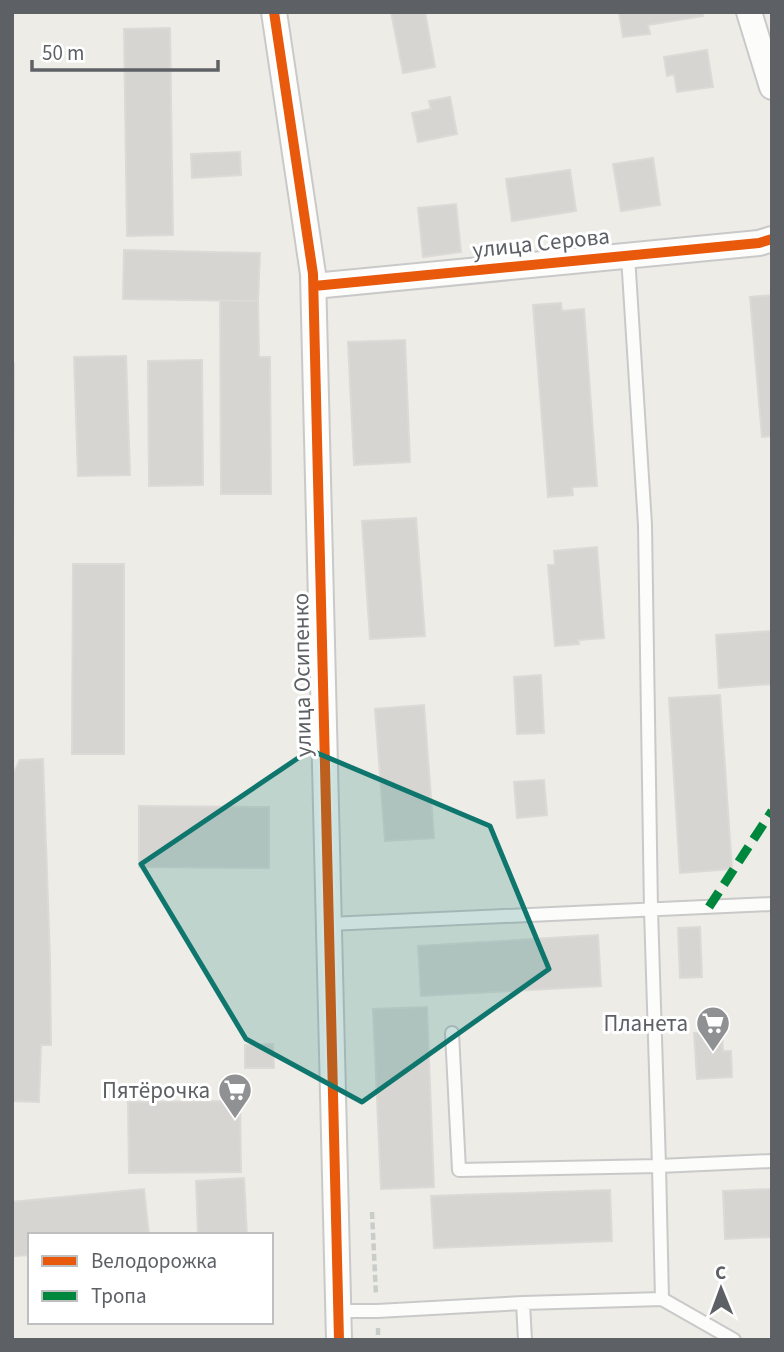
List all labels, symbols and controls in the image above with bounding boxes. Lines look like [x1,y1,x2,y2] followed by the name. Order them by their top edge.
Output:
[32,28,217,72] scale bar
[42,38,84,68] text: 50 m
[471,219,611,267] street label: улица Серова
[284,593,320,757] street label: улица Осипенко
[694,1004,732,1053] supermarket icon: Планета
[604,1007,688,1040] place label: Планета
[216,1071,254,1120] supermarket icon: Пятёрочка
[102,1074,210,1107] place label: Пятёрочка
[28,1233,273,1324] legend
[91,1246,217,1276] text: Велодорожка
[686,1254,756,1324] north arrow
[715,1260,726,1287] text: С
[91,1281,147,1311] text: Тропа

